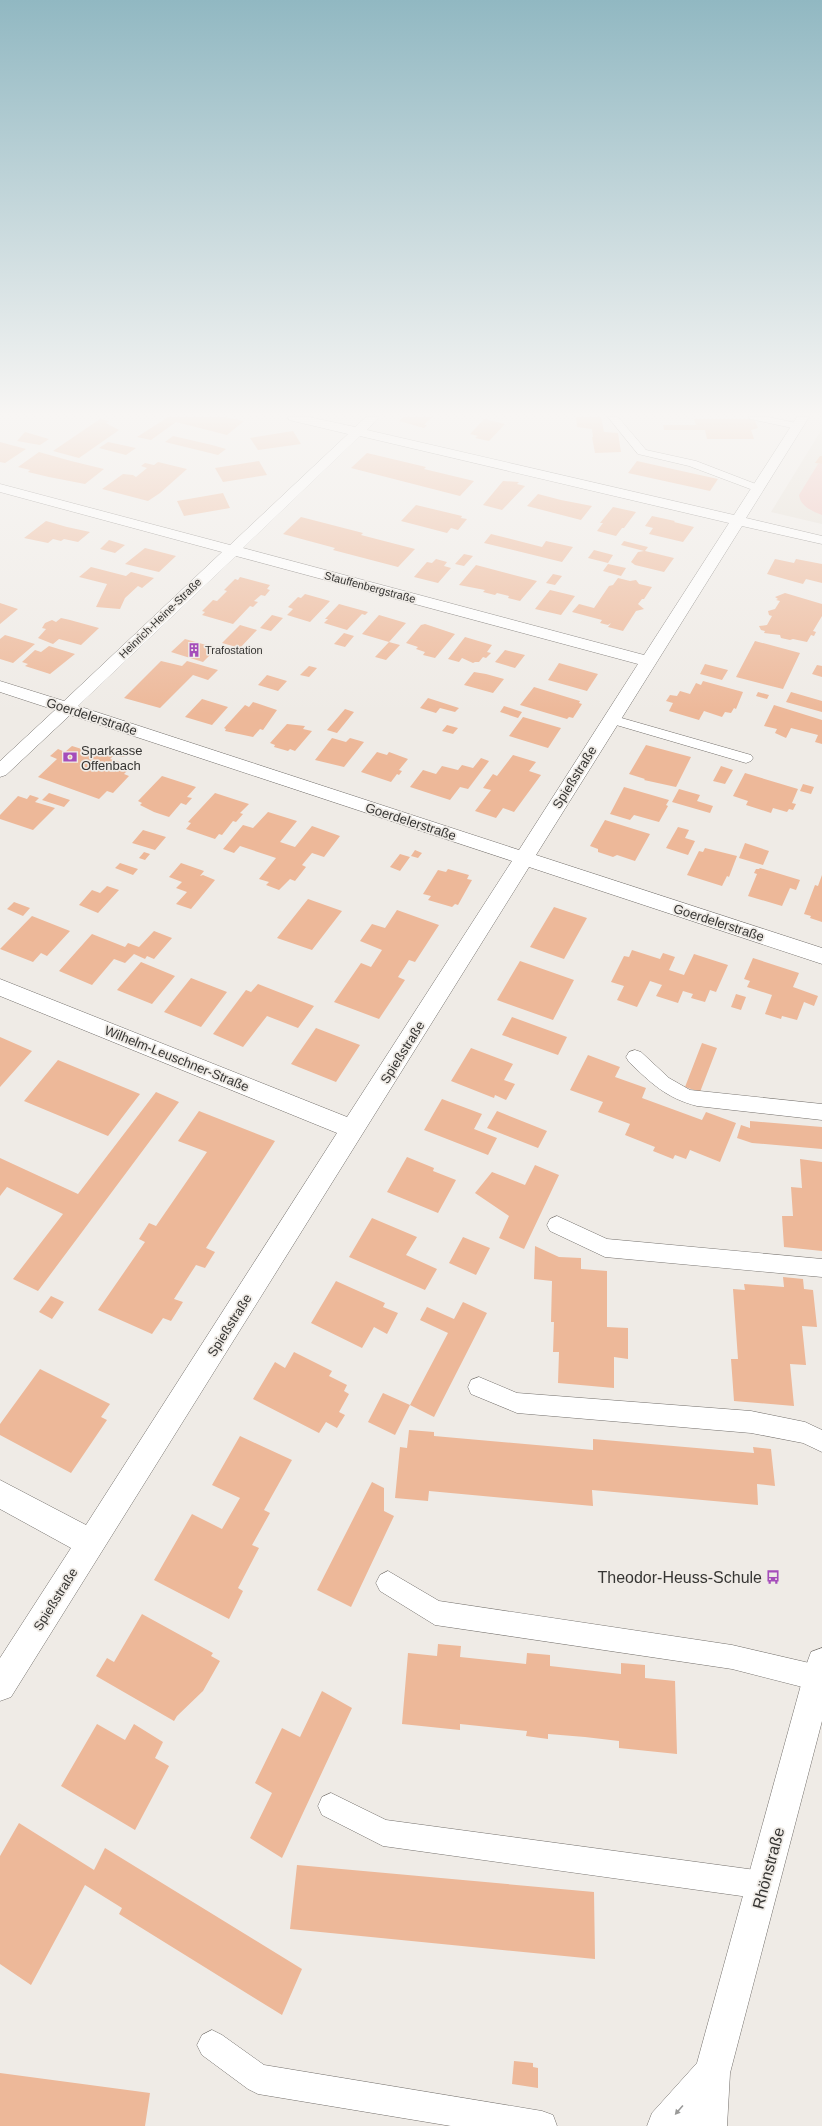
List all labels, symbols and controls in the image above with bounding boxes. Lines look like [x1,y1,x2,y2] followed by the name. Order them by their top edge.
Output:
[323,569,417,605] street label: Stauffenbergstraße
[116,576,204,660] street label: Heinrich-Heine-Straße
[186,642,202,658] building icon: Trafostation
[205,644,263,656] place label: Trafostation
[45,695,139,738] street label: Goerdelerstraße
[81,743,142,773] place label: Sparkasse Offenbach
[549,743,600,811] street label: Spießstraße
[62,749,78,765] bank icon: Sparkasse Offenbach
[364,800,458,843] street label: Goerdelerstraße
[672,901,766,944] street label: Goerdelerstraße
[377,1018,428,1086] street label: Spießstraße
[102,1023,251,1094] street label: Wilhelm-Leuschner-Straße
[204,1291,255,1359] street label: Spießstraße
[30,1565,81,1633] street label: Spießstraße
[597,1569,762,1586] place label: Theodor-Heuss-Schule
[765,1569,781,1585] bus stop icon: Theodor-Heuss-Schule
[749,1825,788,1911] street label: Rhönstraße
[674,2105,684,2115] one-way arrow

